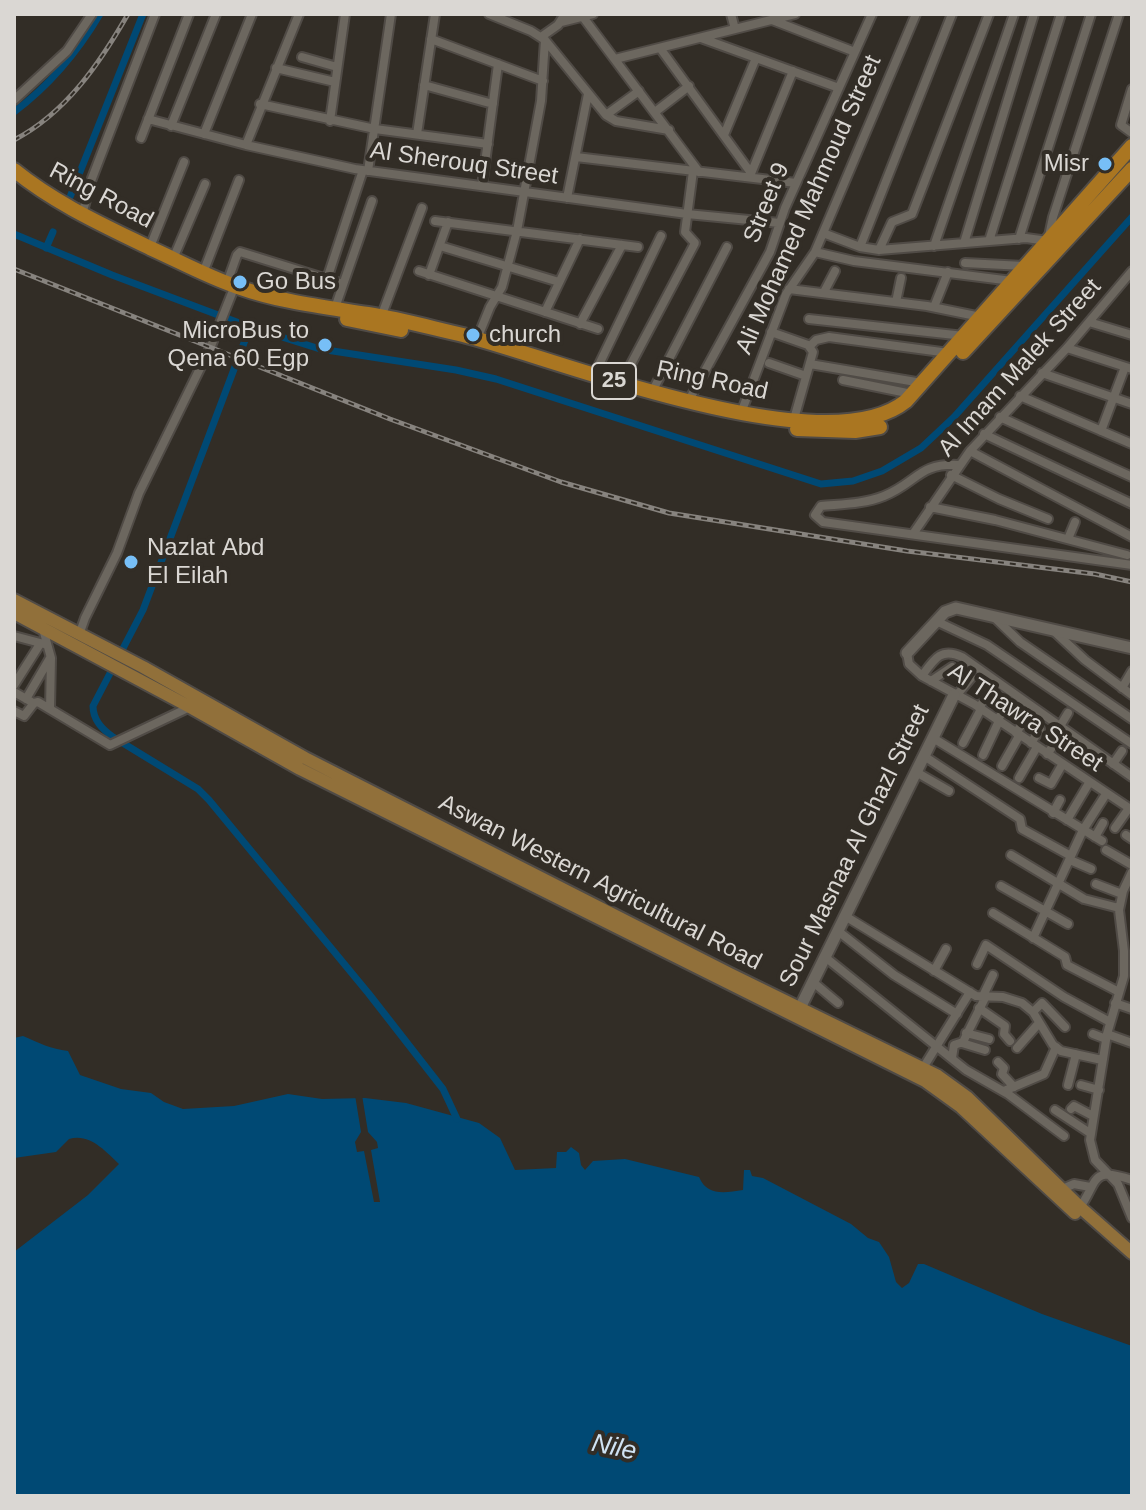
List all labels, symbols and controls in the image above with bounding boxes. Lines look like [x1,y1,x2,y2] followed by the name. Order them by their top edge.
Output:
[730,51,888,359] street label: Ali Mohamed Mahmoud Street
[368,137,560,191] street label: Al Sherouq Street
[1044,150,1089,178] place label: Misr
[1096,155,1114,173] marker: Misr
[44,157,158,235] street label: Ring Road
[738,159,796,247] street label: Street 9
[256,268,336,296] place label: Go Bus
[231,273,249,291] marker: Go Bus
[933,273,1107,463] street label: Al Imam Malek Street
[168,317,309,373] place label: MicroBus to Qena 60 Egp
[489,321,561,349] place label: church
[464,326,482,344] marker: church
[316,336,334,354] marker: MicroBus to Qena 60 Egp
[654,355,770,407] street label: Ring Road
[592,363,636,399] road number: 25
[147,534,264,590] place label: Nazlat Abd El Eilah
[122,553,140,571] marker: Nazlat Abd El Eilah
[942,657,1108,779] street label: Al Thawra Street
[774,700,936,992] street label: Sour Masnaa Al Ghazl Street
[434,789,766,977] street label: Aswan Western Agricultural Road
[589,1428,639,1468] water label: Nile

